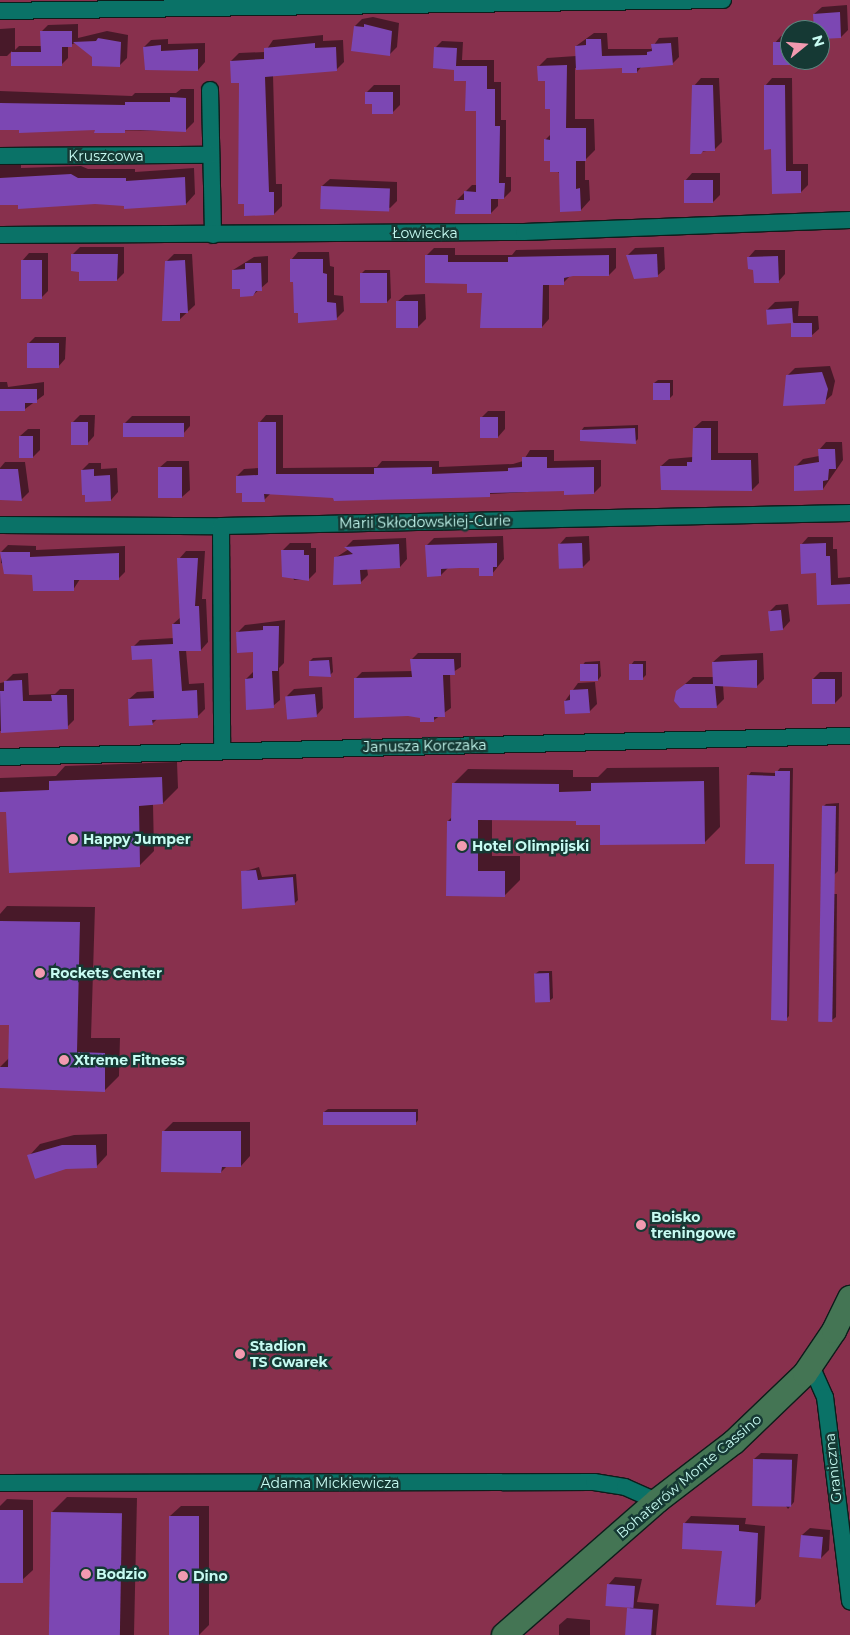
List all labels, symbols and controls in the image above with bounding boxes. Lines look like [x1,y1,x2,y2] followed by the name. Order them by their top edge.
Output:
[780,20,830,70] north arrow
[808,33,829,49] text: N
[68,148,144,164] street label: Kruszcowa
[392,225,458,241] street label: Łowiecka
[339,512,511,532] street label: Marii Skłodowskiej-Curie
[363,737,487,755] street label: Janusza Korczaka
[83,831,191,847] place label: Happy Jumper
[67,833,79,845] marker: Happy Jumper
[472,838,589,854] place label: Hotel Olimpijski
[456,840,468,852] marker: Hotel Olimpijski
[50,965,162,981] place label: Rockets Center
[34,967,46,979] marker: Rockets Center
[74,1052,185,1068] place label: Xtreme Fitness
[58,1054,70,1066] marker: Xtreme Fitness
[651,1209,736,1242] place label: Boisko treningowe
[635,1219,647,1231] marker: Boisko treningowe
[250,1338,328,1370] place label: Stadion TS Gwarek
[234,1348,246,1360] marker: Stadion TS Gwarek
[613,1410,765,1542] street label: Bohaterów Monte Cassino
[821,1432,845,1504] street label: Graniczna
[260,1475,400,1491] street label: Adama Mickiewicza
[96,1566,147,1582] place label: Bodzio
[80,1568,92,1580] marker: Bodzio
[193,1568,228,1584] place label: Dino
[177,1570,189,1582] marker: Dino

